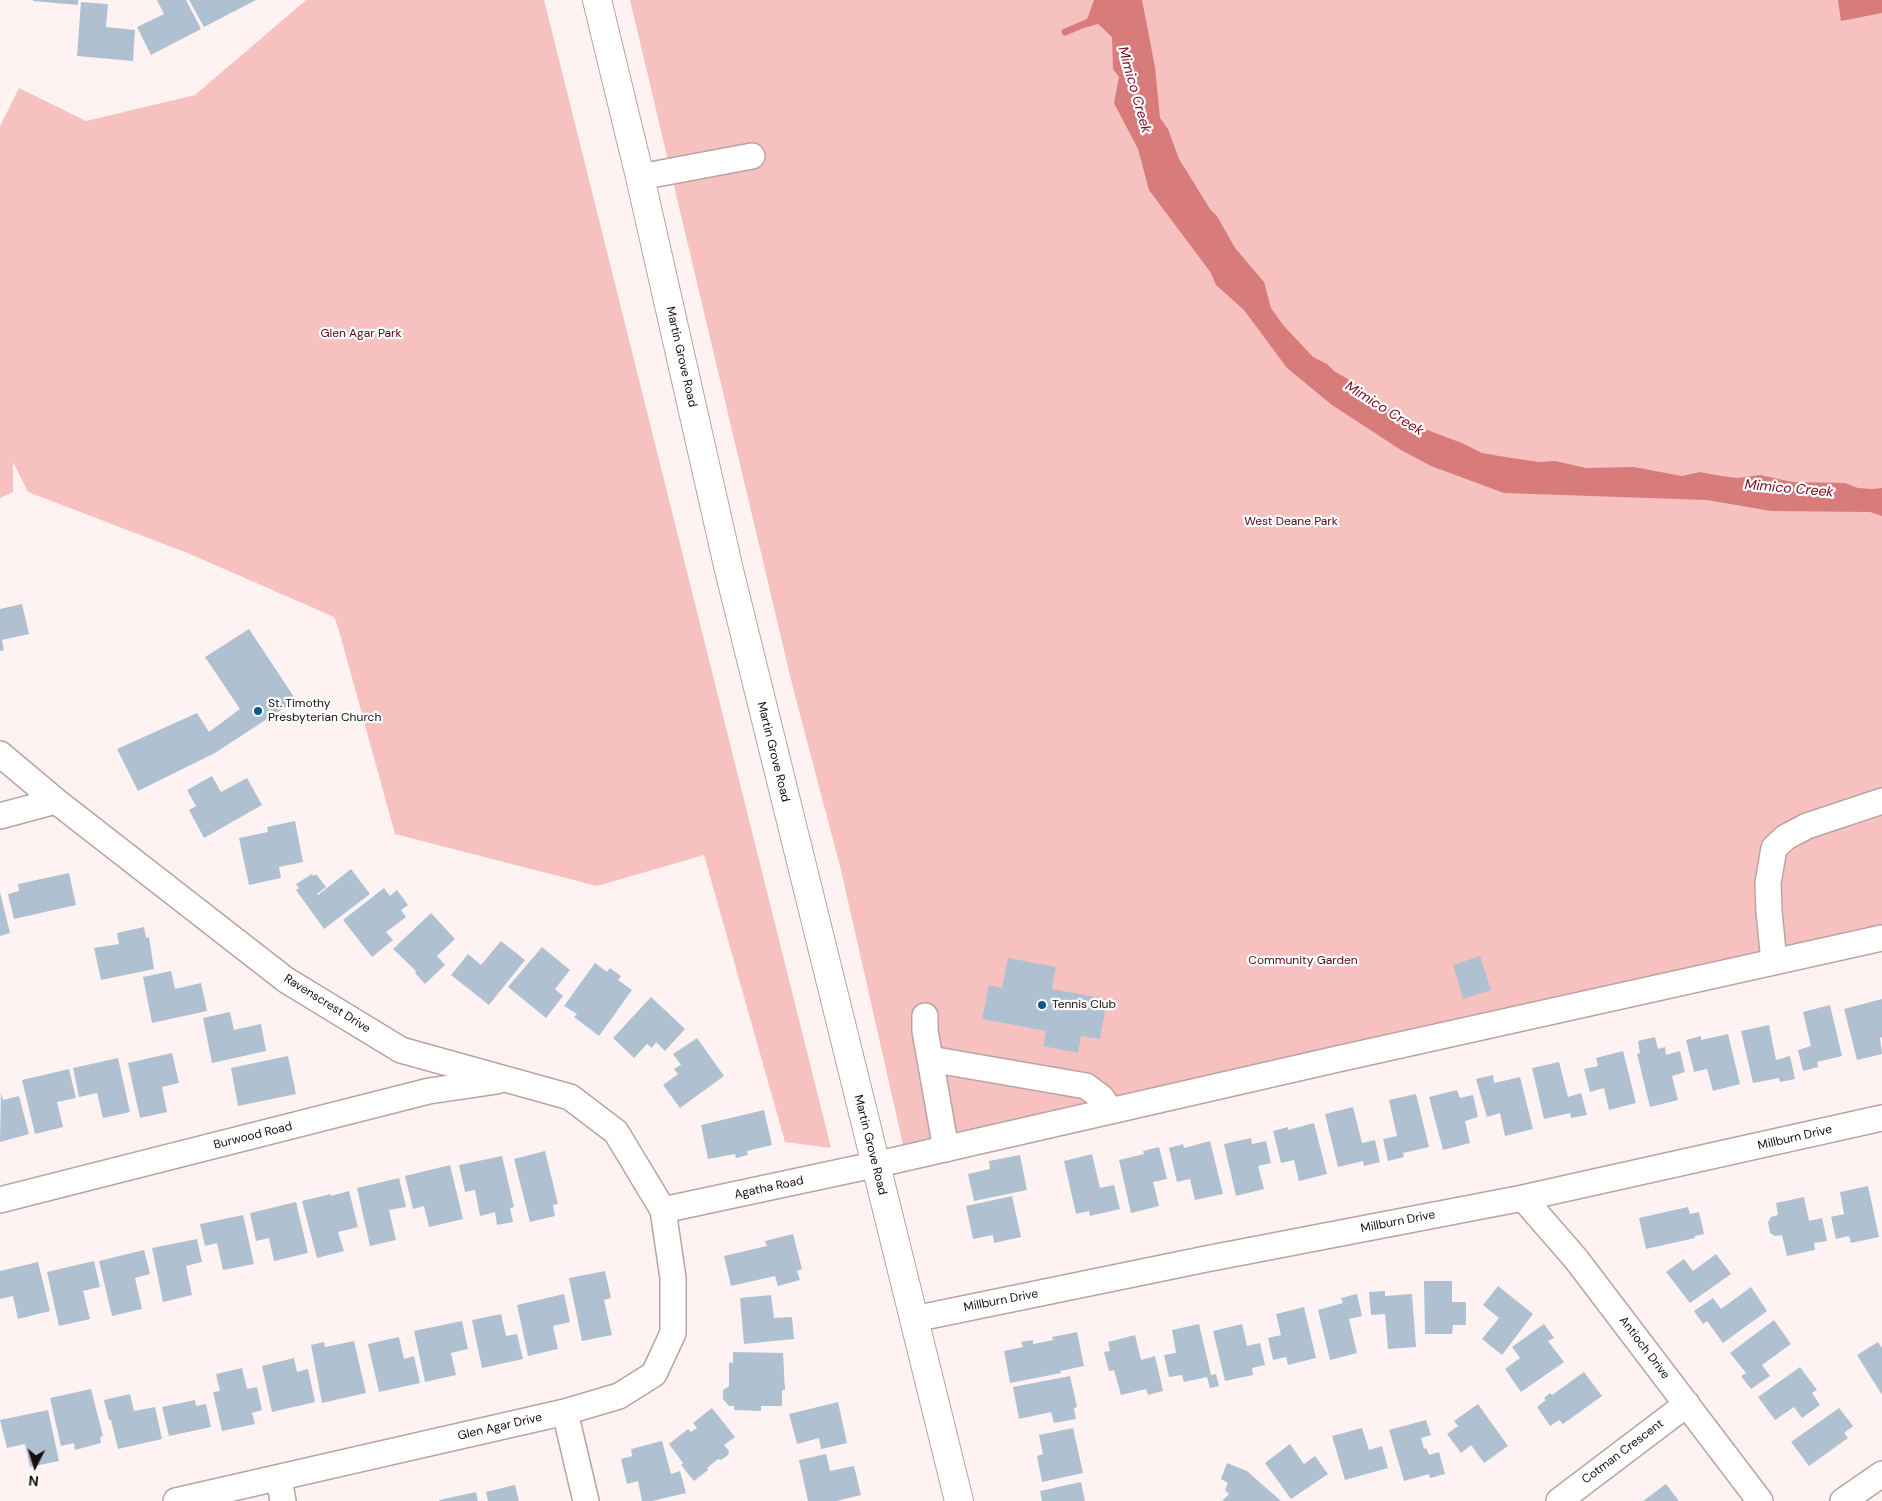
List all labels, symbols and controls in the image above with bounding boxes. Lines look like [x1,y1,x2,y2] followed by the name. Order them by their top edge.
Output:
[1114,45,1154,135] water label: Mimico Creek
[662,305,700,409] street label: Martin Grove Road
[320,327,402,341] park label: Glen Agar Park
[1342,378,1426,440] water label: Mimico Creek
[1744,477,1834,501] water label: Mimico Creek
[1244,515,1338,529] park label: West Deane Park
[268,697,381,725] place label: St. Timothy Presbyterian Church
[754,700,792,804] street label: Martin Grove Road
[252,705,264,717] marker: St. Timothy Presbyterian Church
[1248,954,1358,968] park label: Community Garden
[281,972,373,1036] street label: Ravenscrest Drive
[1052,998,1116,1012] place label: Tennis Club
[1036,999,1048,1011] marker: Tennis Club
[851,1093,889,1197] street label: Martin Grove Road
[212,1119,294,1153] street label: Burwood Road
[1757,1122,1833,1154] street label: Millburn Drive
[733,1174,805,1202] street label: Agatha Road
[1359,1208,1437,1236] street label: Millburn Drive
[962,1287,1040,1315] street label: Millburn Drive
[1616,1314,1672,1382] street label: Antioch Drive
[457,1410,543,1444] street label: Glen Agar Drive
[1579,1417,1667,1487] street label: Cotman Crescent
[10,1441,60,1491] north arrow
[28,1472,40,1490] text: N

